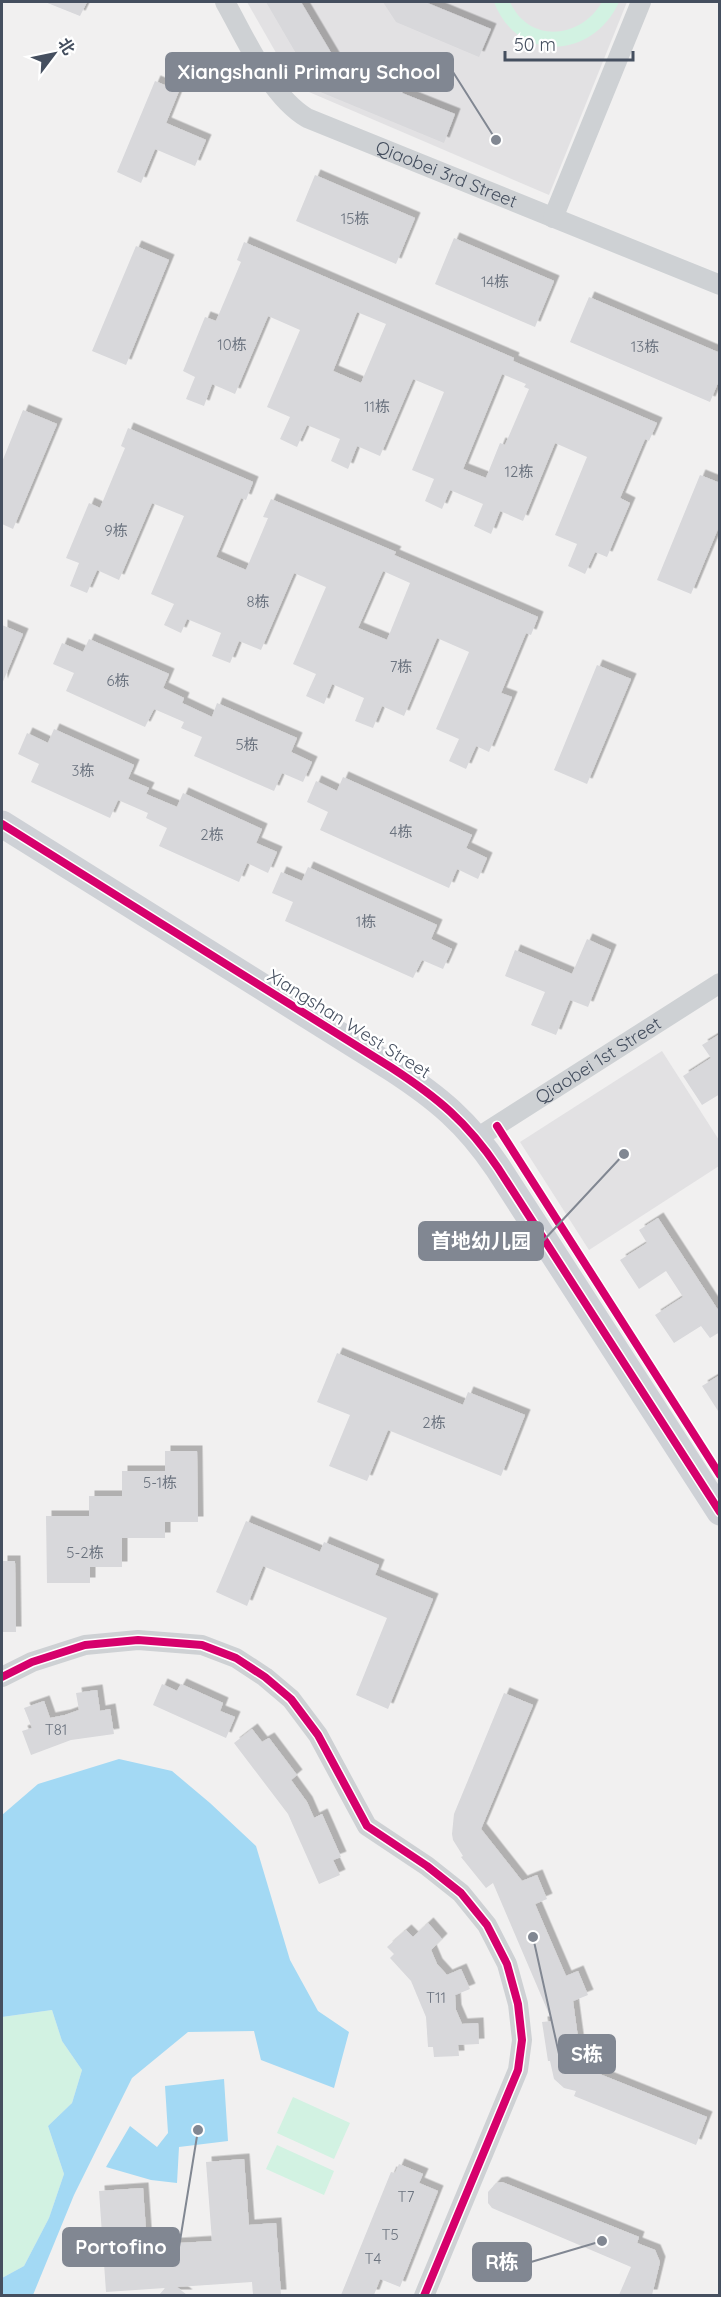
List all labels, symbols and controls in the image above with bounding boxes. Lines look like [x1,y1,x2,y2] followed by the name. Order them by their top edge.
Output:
[24,24,84,84] north arrow
[505,24,632,62] scale bar
[514,33,556,56] text: 50 m
[54,34,79,58] text: 北
[166,53,453,91] callout: Xiangshanli Primary School
[177,59,441,84] text: Xiangshanli Primary School
[372,135,521,213] street label: Qiaobei 3rd Street
[341,209,369,228] house number: 15栋
[481,272,509,291] house number: 14栋
[217,335,247,354] house number: 10栋
[631,337,659,356] house number: 13栋
[364,397,390,416] house number: 11栋
[505,462,533,481] house number: 12栋
[104,521,128,540] house number: 9栋
[246,592,270,611] house number: 8栋
[390,657,412,676] house number: 7栋
[106,671,130,690] house number: 6栋
[235,735,259,754] house number: 5栋
[72,761,94,780] house number: 3栋
[390,822,412,841] house number: 4栋
[200,825,224,844] house number: 2栋
[356,912,376,931] house number: 1栋
[263,964,435,1083] street label: Xiangshan West Street
[531,1011,665,1109] street label: Qiaobei 1st Street
[419,1222,543,1260] callout: 首地幼儿园
[431,1228,531,1253] text: 首地幼儿园
[422,1413,446,1432] house number: 2栋
[143,1473,177,1492] house number: 5-1栋
[66,1543,104,1562] house number: 5-2栋
[45,1720,67,1739] house number: T81
[426,1988,446,2007] house number: T11
[559,2035,615,2073] callout: S栋
[571,2041,603,2066] text: S栋
[398,2187,415,2206] house number: T7
[381,2225,399,2244] house number: T5
[63,2228,179,2266] callout: Portofino
[75,2234,167,2259] text: Portofino
[473,2243,531,2281] callout: R栋
[365,2249,382,2268] house number: T4
[485,2249,519,2274] text: R栋

